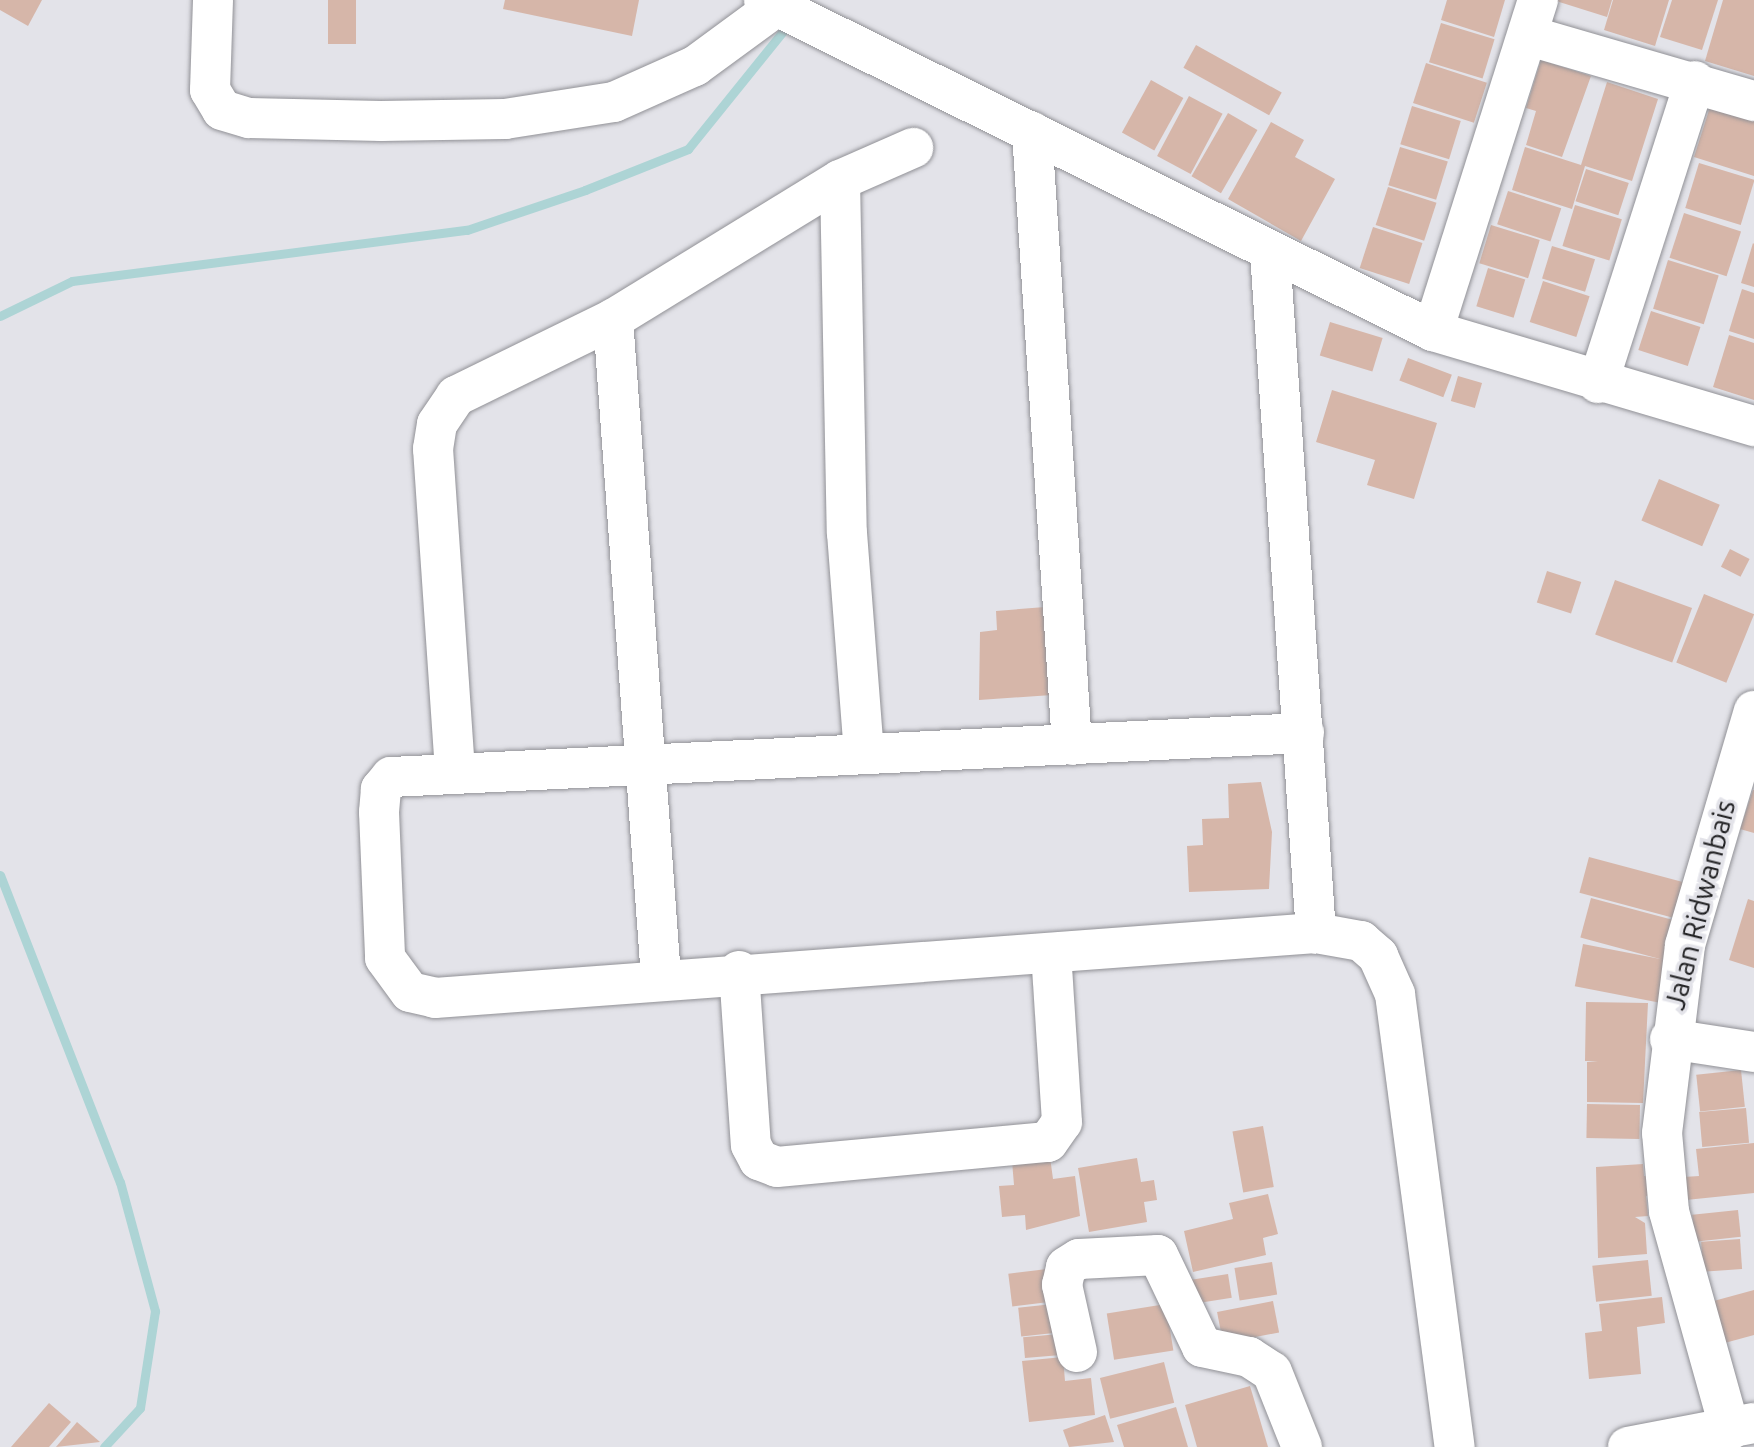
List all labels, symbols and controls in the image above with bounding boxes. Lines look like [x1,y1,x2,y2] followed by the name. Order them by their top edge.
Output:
[1658,797,1742,1013] street label: Jalan Ridwanbais

